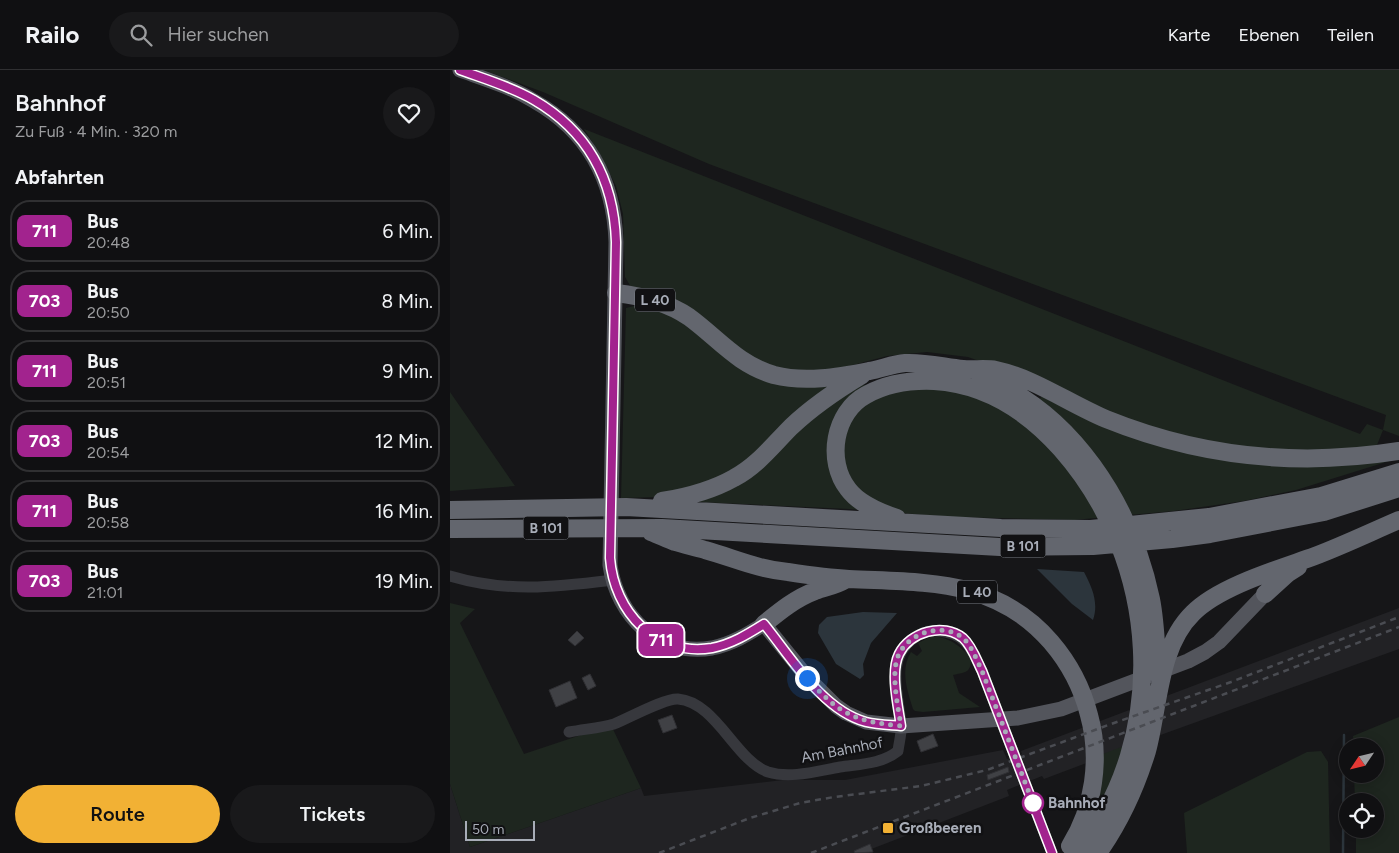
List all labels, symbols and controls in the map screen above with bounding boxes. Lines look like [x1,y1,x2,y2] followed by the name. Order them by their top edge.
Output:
[109,12,459,57] search box
[25,20,79,49] text: Railo
[127,21,155,49] icon: search
[167,23,269,46] text: Hier suchen
[1168,24,1210,46] text: Karte
[1238,24,1299,46] text: Ebenen
[1327,24,1374,46] text: Teilen
[383,87,435,139] button: heart
[15,88,106,117] text: Bahnhof
[15,122,177,141] text: Zu Fuß · 4 Min. · 320 m
[15,166,104,189] text: Abfahrten
[87,210,118,233] text: Bus
[32,220,57,242] text: 711
[383,220,433,243] text: 6 Min.
[87,233,130,252] text: 20:48
[87,280,118,303] text: Bus
[635,288,675,312] road number: L 40
[29,290,60,312] text: 703
[382,290,433,313] text: 8 Min.
[87,303,130,322] text: 20:50
[87,350,118,373] text: Bus
[32,360,57,382] text: 711
[383,360,433,383] text: 9 Min.
[87,373,126,392] text: 20:51
[87,420,118,443] text: Bus
[29,430,60,452] text: 703
[375,430,433,453] text: 12 Min.
[87,443,129,462] text: 20:54
[87,490,118,513] text: Bus
[32,500,57,522] text: 711
[375,500,433,523] text: 16 Min.
[87,513,129,532] text: 20:58
[524,516,568,539] road number: B 101
[1000,534,1046,558] road number: B 101
[87,560,118,583] text: Bus
[29,570,60,592] text: 703
[375,570,433,593] text: 19 Min.
[957,581,997,604] road number: L 40
[87,583,123,602] text: 21:01
[632,624,690,656] line badge: 711
[648,629,674,651] text: 711
[795,666,820,691] your location
[800,733,885,767] street label: Am Bahnhof
[1339,738,1384,782] north arrow
[1339,738,1384,838] map controls
[15,785,220,843] button: Route
[230,785,435,843] button: Tickets
[1022,792,1044,814] marker: Bahnhof
[1339,793,1384,838] button: locate
[1048,794,1106,812] place label: Bahnhof
[465,818,535,841] scale bar
[899,819,981,837] place label: Großbeeren
[472,821,504,838] text: 50 m
[881,821,895,835] marker: Großbeeren

